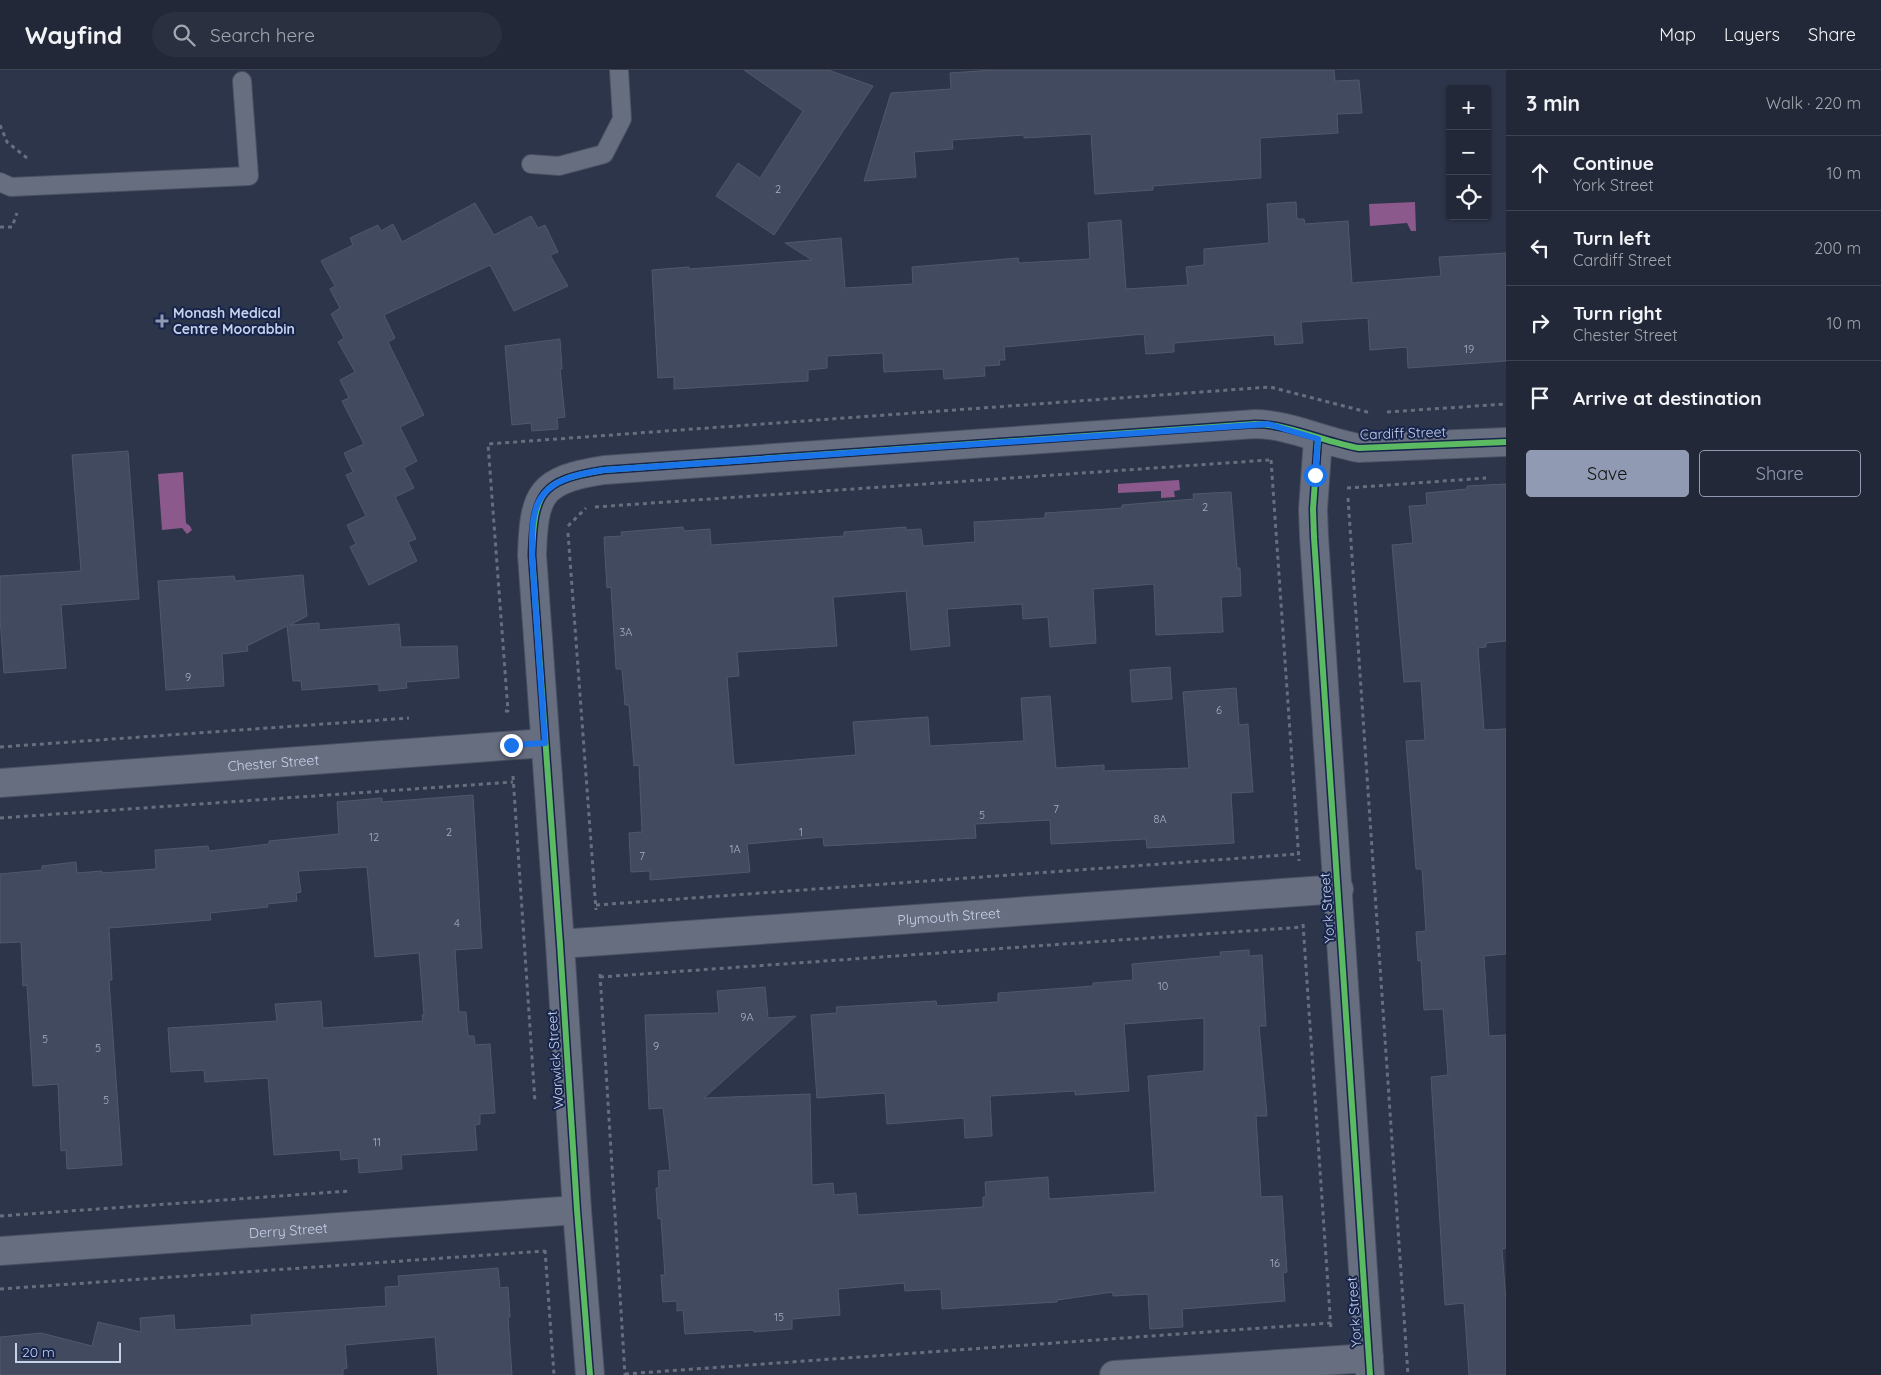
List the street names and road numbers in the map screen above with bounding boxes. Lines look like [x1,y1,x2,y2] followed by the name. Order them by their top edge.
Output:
[1360,422,1447,444] street label: Cardiff Street
[227,751,320,775] street label: Chester Street
[1316,872,1338,944] street label: York Street
[897,904,1001,929] street label: Plymouth Street
[543,1010,567,1110] street label: Warwick Street
[248,1219,329,1242] street label: Derry Street
[1343,1276,1365,1348] street label: York Street

